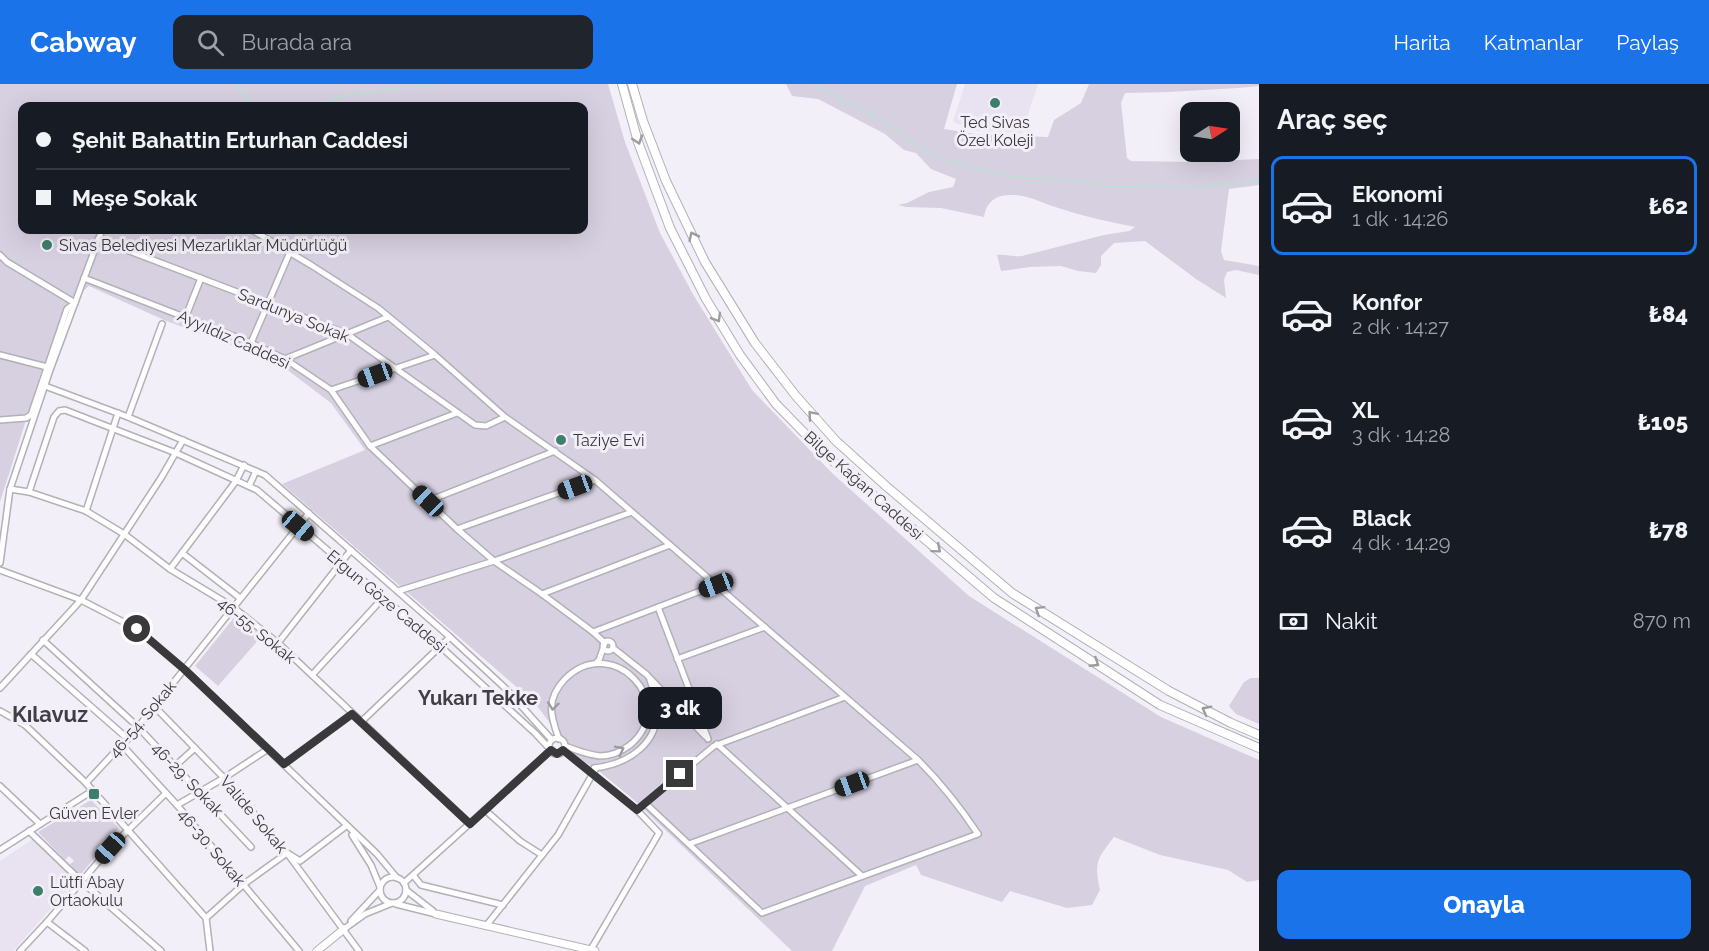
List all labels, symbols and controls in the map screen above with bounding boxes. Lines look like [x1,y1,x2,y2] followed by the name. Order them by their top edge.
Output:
[173,15,593,69] search box
[30,26,137,59] text: Cabway
[194,26,227,59] icon: search
[242,29,352,55] text: Burada ara
[1394,30,1451,55] text: Harita
[1484,30,1583,55] text: Katmanlar
[1616,30,1679,55] text: Paylaş
[988,96,1002,110] marker: Ted Sivas Özel Koleji
[1180,102,1240,162] north arrow
[1180,102,1240,162] map controls
[1277,104,1387,135] text: Araç seç
[956,113,1034,150] place label: Ted Sivas Özel Koleji
[72,127,408,153] text: Şehit Bahattin Erturhan Caddesi
[631,134,643,145] one-way arrow
[1280,179,1334,233] icon: car
[1352,181,1443,207] text: Ekonomi
[72,185,197,211] text: Meşe Sokak
[1649,193,1688,219] text: ₺62
[1352,207,1448,231] text: 1 dk · 14:26
[688,231,700,242] one-way arrow
[59,236,347,255] place label: Sivas Belediyesi Mezarlıklar Müdürlüğü
[40,238,54,252] marker: Sivas Belediyesi Mezarlıklar Müdürlüğü
[235,284,353,347] street label: Sardunya Sokak
[1280,287,1334,341] icon: car
[1352,289,1422,315] text: Konfor
[1649,301,1688,327] text: ₺84
[175,306,293,373] street label: Ayyıldız Caddesi
[710,312,722,322] one-way arrow
[1352,315,1449,339] text: 2 dk · 14:27
[355,360,395,390] car
[1280,395,1334,449] icon: car
[1352,397,1379,423] text: XL
[1638,409,1688,435] text: ₺105
[808,411,819,421] one-way arrow
[1352,423,1450,447] text: 3 dk · 14:28
[800,427,927,544] street label: Bilge Kağan Caddesi
[573,431,644,450] place label: Taziye Evi
[554,433,568,447] marker: Taziye Evi
[555,472,595,502] car
[409,482,447,520] car
[1280,503,1334,557] icon: car
[1352,505,1411,531] text: Black
[278,508,318,544] car
[1649,517,1688,543] text: ₺78
[1352,531,1450,555] text: 4 dk · 14:29
[930,542,941,553] one-way arrow
[323,546,450,657] street label: Ergun Göze Caddesi
[696,570,736,600] car
[214,593,300,668] street label: 46-55. Sokak
[1035,605,1045,617] one-way arrow
[1277,605,1310,638] icon: cash
[1325,608,1378,634] text: Nakit
[1633,609,1691,633] text: 870 m
[123,615,150,642] route start
[1088,656,1099,667] one-way arrow
[105,677,180,762] street label: 46-54. Sokak
[418,686,538,710] district label: Yukarı Tekke
[638,687,722,729] callout: 3 dk
[660,696,700,720] text: 3 dk
[12,701,88,727] district label: Kılavuz
[547,701,560,710] one-way arrow
[1202,706,1212,717] one-way arrow
[148,739,228,820] street label: 46-29. Sokak
[614,745,625,757] one-way arrow
[666,760,693,787] route end
[832,769,872,799] car
[216,772,292,857] street label: Valide Sokak
[87,787,101,801] marker: Güven Evler
[49,804,139,823] place label: Güven Evler
[174,805,250,890] street label: 46-30. Sokak
[91,829,129,867] car
[1277,870,1691,939] button: Onayla
[50,873,125,910] place label: Lütfi Abay Ortaokulu
[31,884,45,898] marker: Lütfi Abay Ortaokulu

